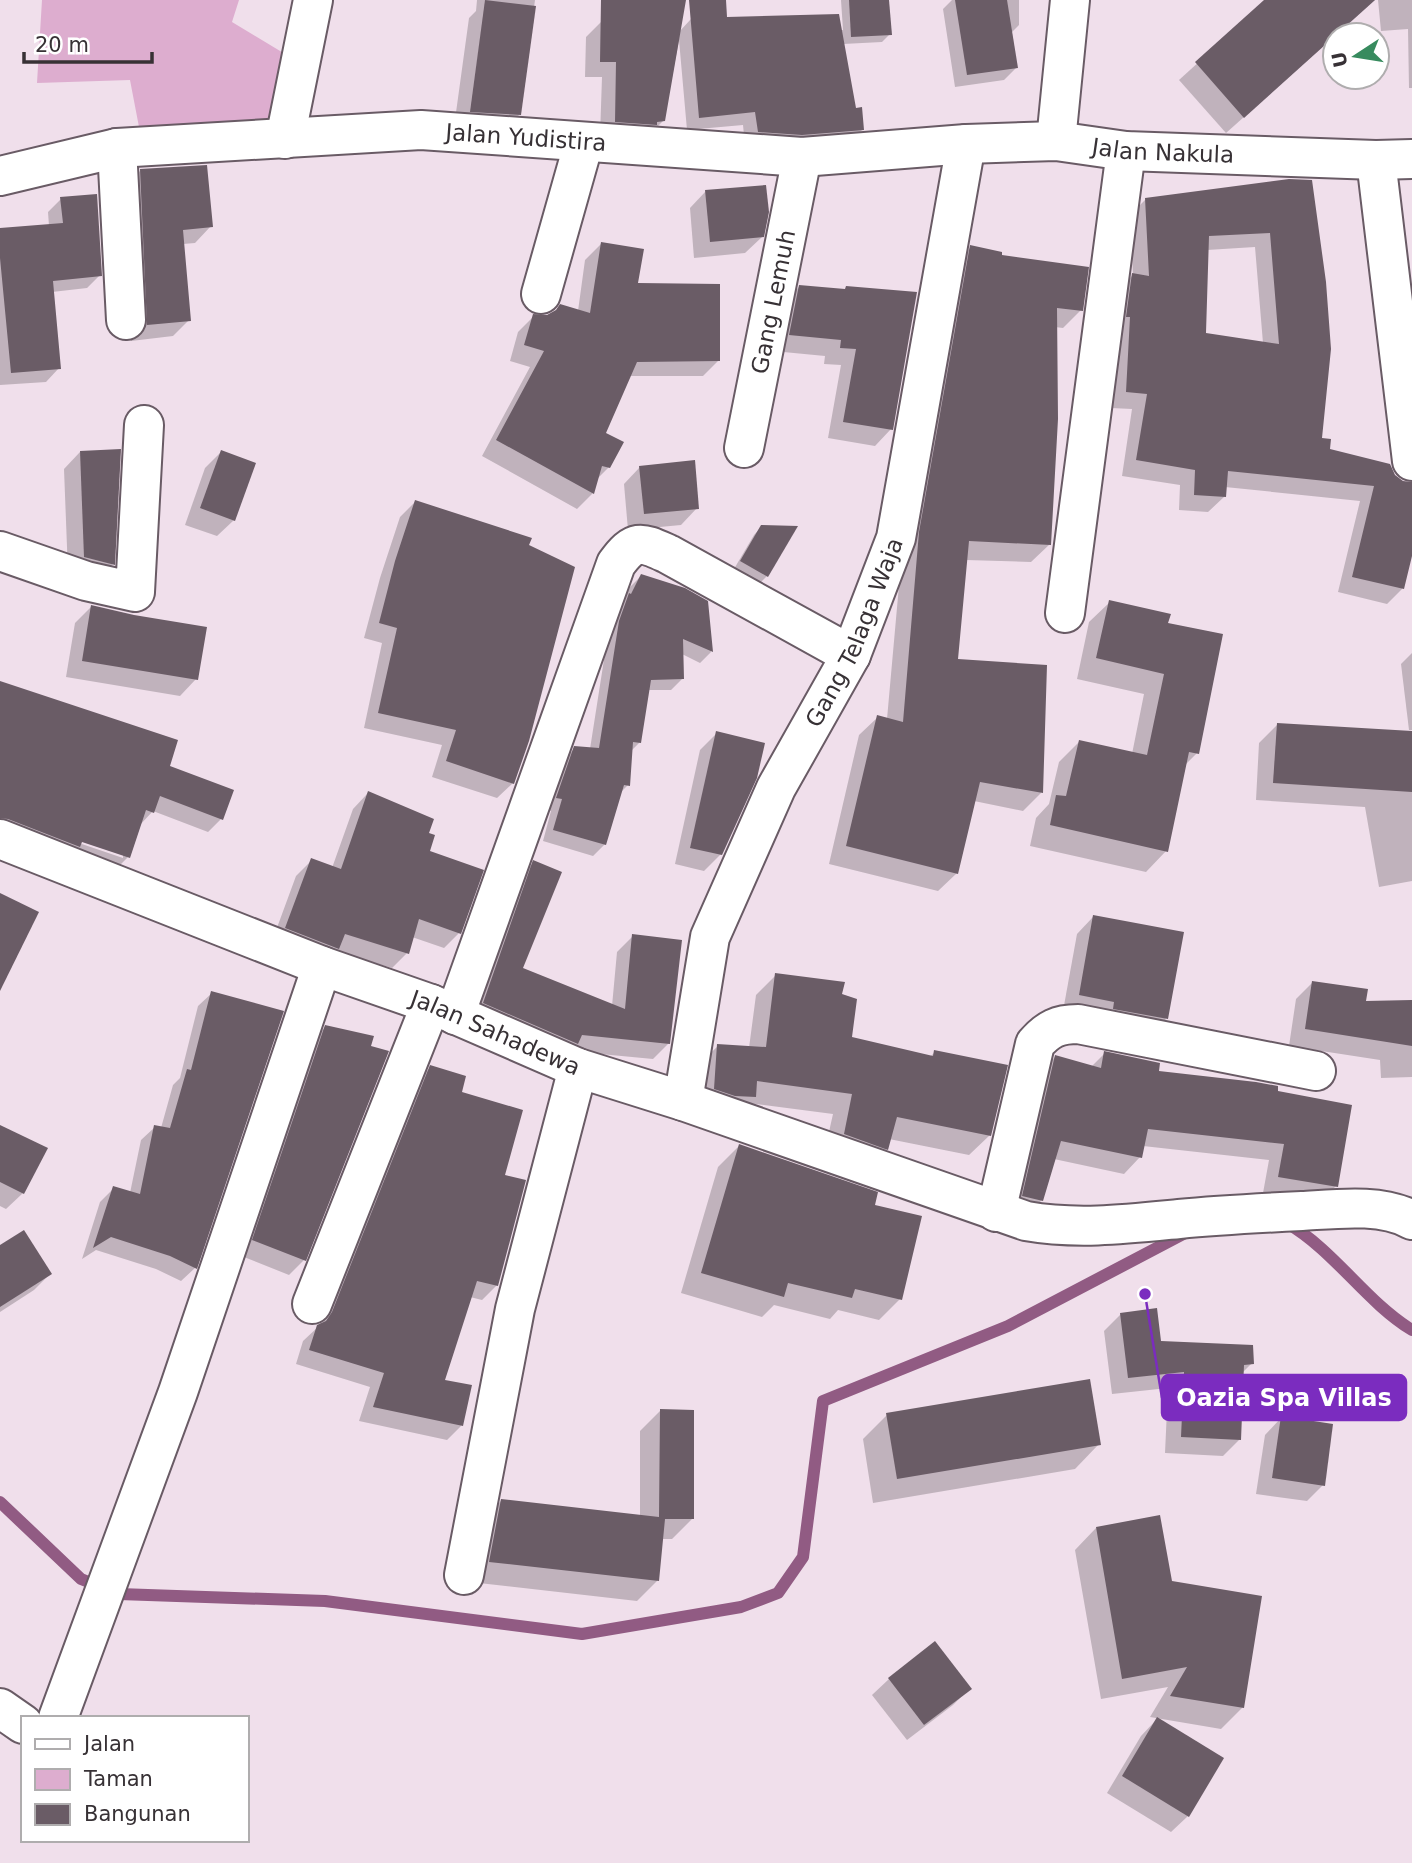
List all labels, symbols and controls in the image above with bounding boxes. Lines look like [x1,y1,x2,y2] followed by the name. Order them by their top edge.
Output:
[24,21,152,65] scale bar
[1321,21,1391,91] north arrow
[35,33,89,57] text: 20 m
[1327,50,1352,69] text: U
[443,119,607,156] street label: Jalan Yudistira
[1088,133,1234,168] street label: Jalan Nakula
[746,227,800,376] street label: Gang Lemuh
[800,534,908,731] street label: Gang Telaga Waja
[405,984,584,1080] street label: Jalan Sahadewa
[1162,1375,1406,1420] callout: Oazia Spa Villas
[1176,1384,1392,1412] text: Oazia Spa Villas
[21,1716,248,1842] legend
[82,1732,135,1756] text: Jalan
[83,1767,153,1791] text: Taman
[84,1802,191,1826] text: Bangunan

